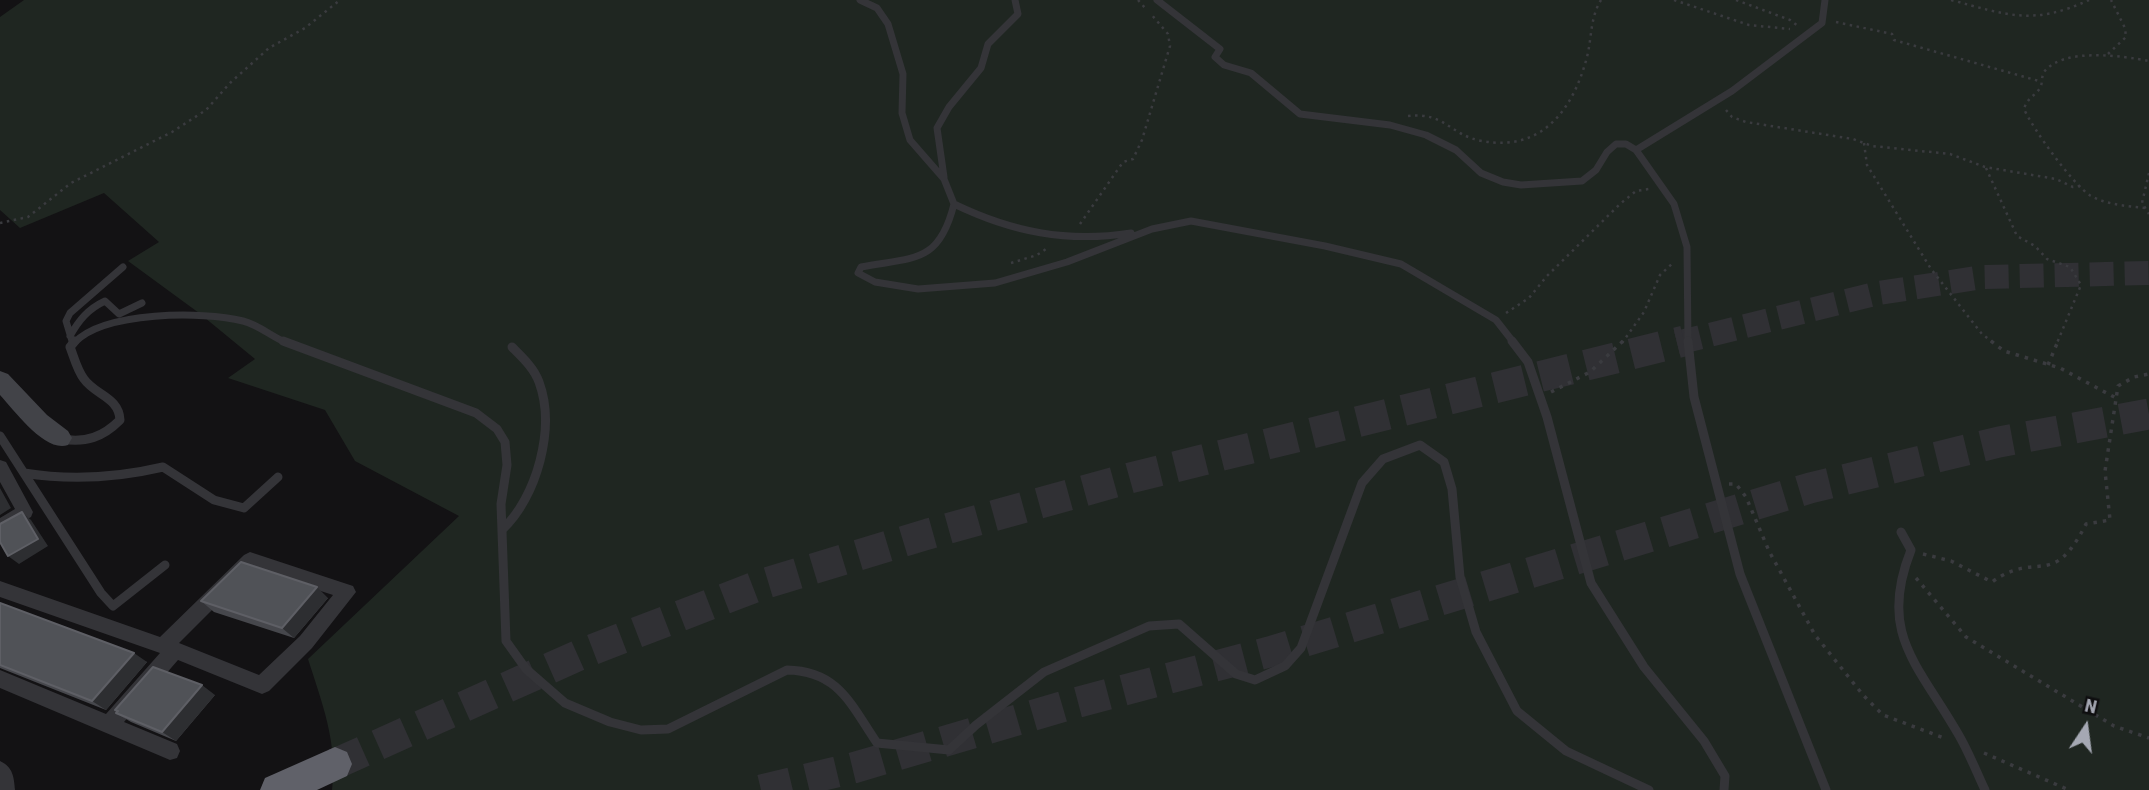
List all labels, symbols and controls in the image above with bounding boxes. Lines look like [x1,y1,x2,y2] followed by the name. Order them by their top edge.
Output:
[2051,692,2121,762] north arrow
[2083,694,2099,719] text: N

